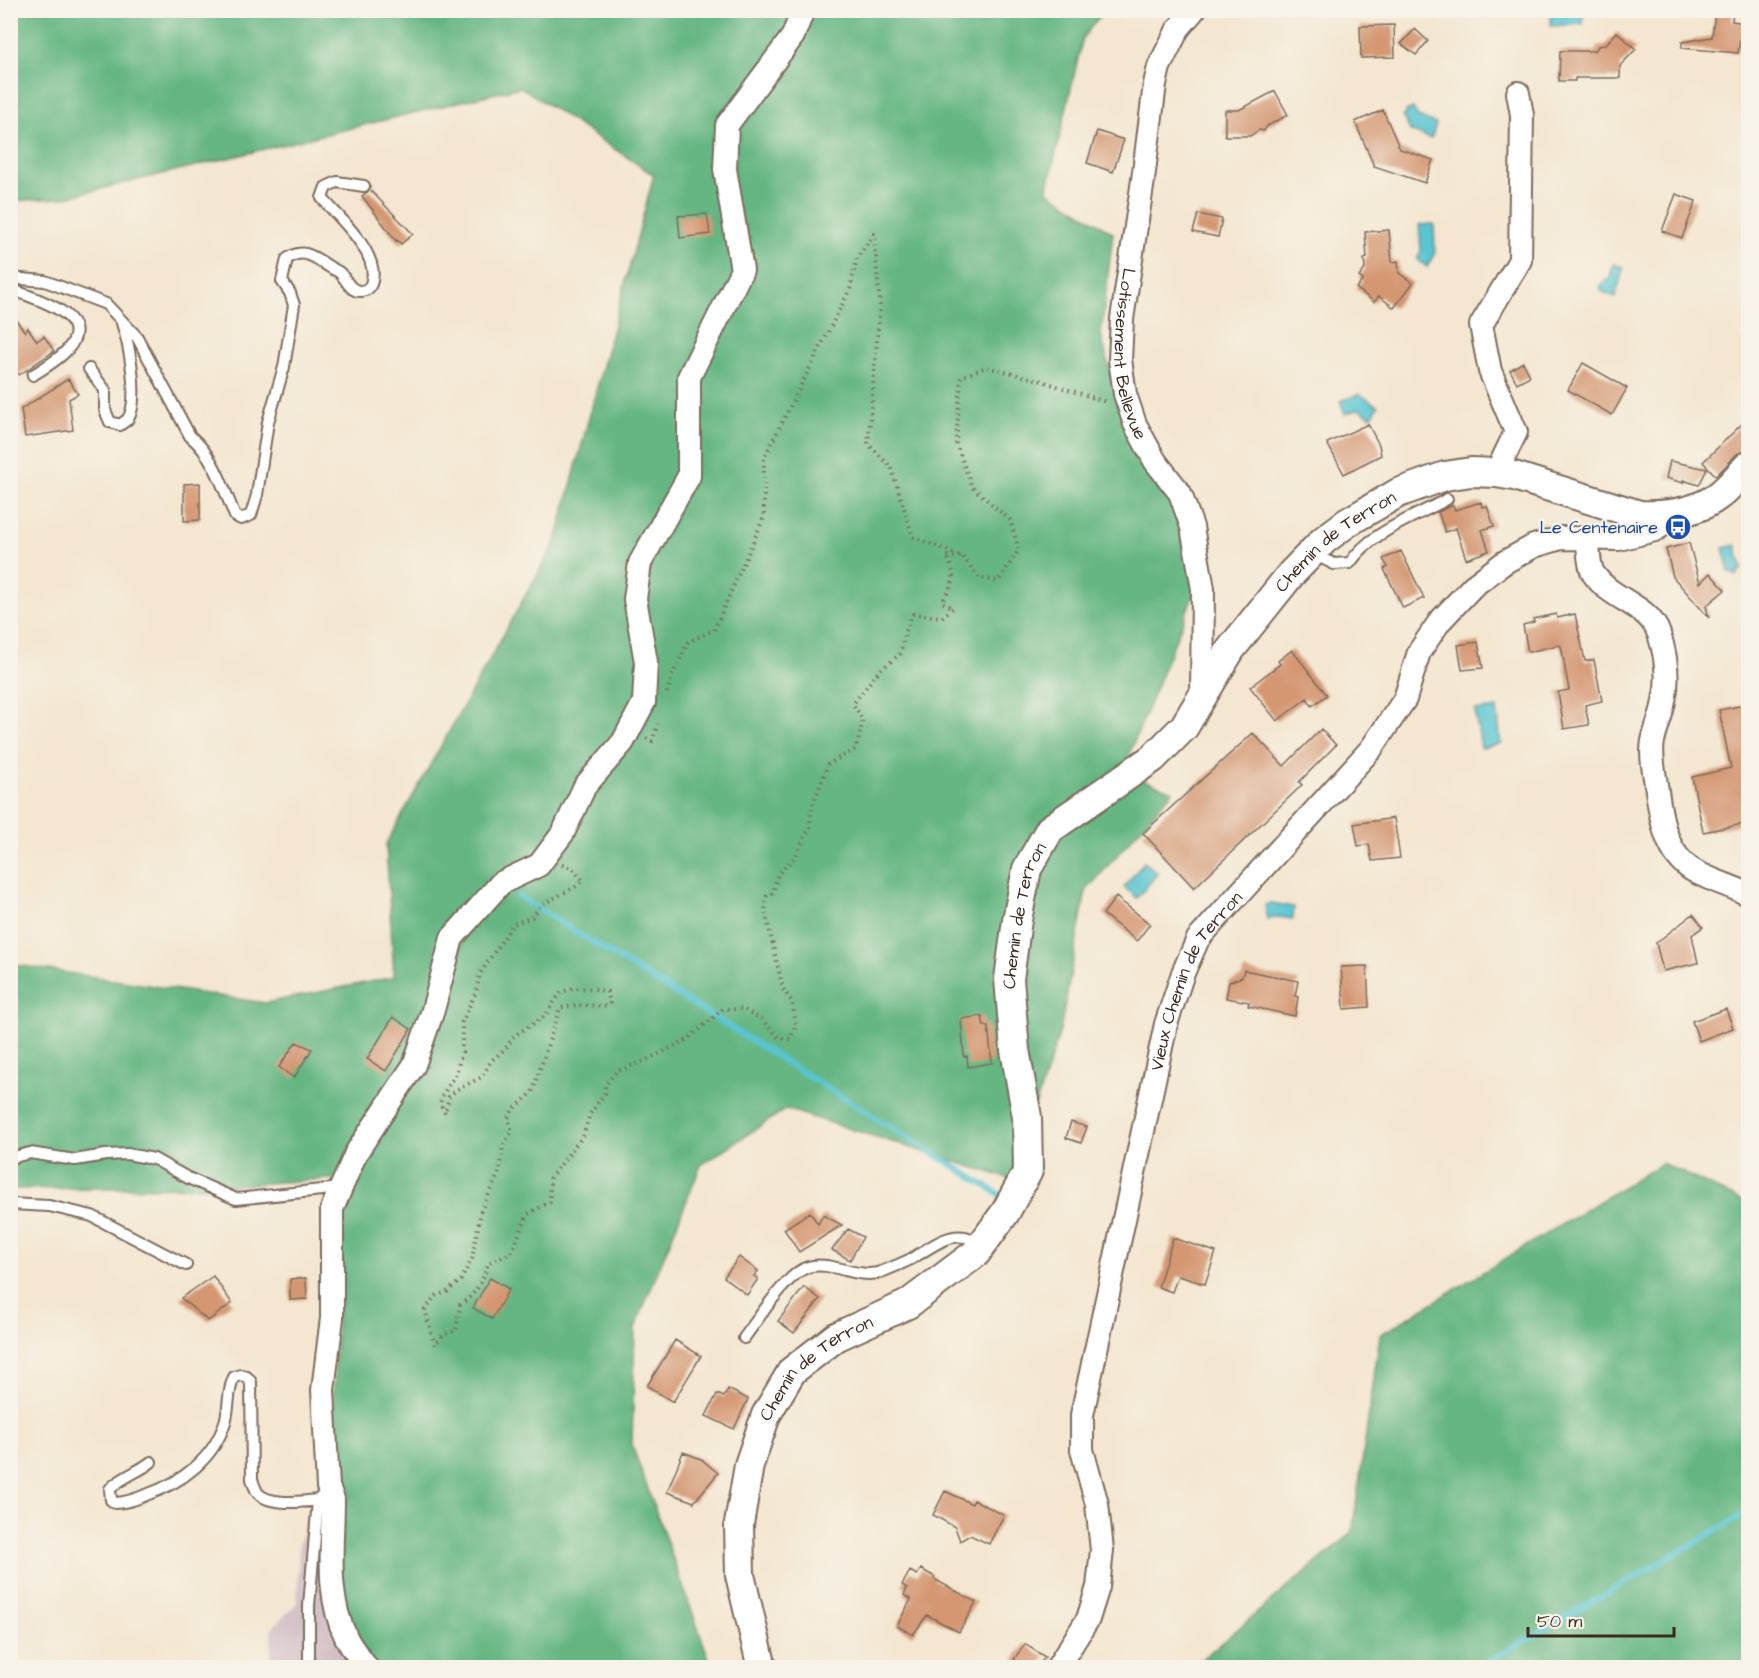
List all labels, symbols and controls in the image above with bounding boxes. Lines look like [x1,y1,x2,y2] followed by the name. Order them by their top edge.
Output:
[1107,267,1153,444] street label: Lotissement Bellevue
[1269,485,1401,598] street label: Chemin de Terron
[1663,512,1693,542] bus stop icon: Le Centenaire
[1540,515,1658,540] place label: Le Centenaire
[997,838,1053,990] street label: Chemin de Terron
[1144,886,1248,1073] street label: Vieux Chemin de Terron
[753,1310,877,1425] street label: Chemin de Terron
[1528,1600,1674,1638] scale bar
[1537,1609,1582,1634] text: 50 m

